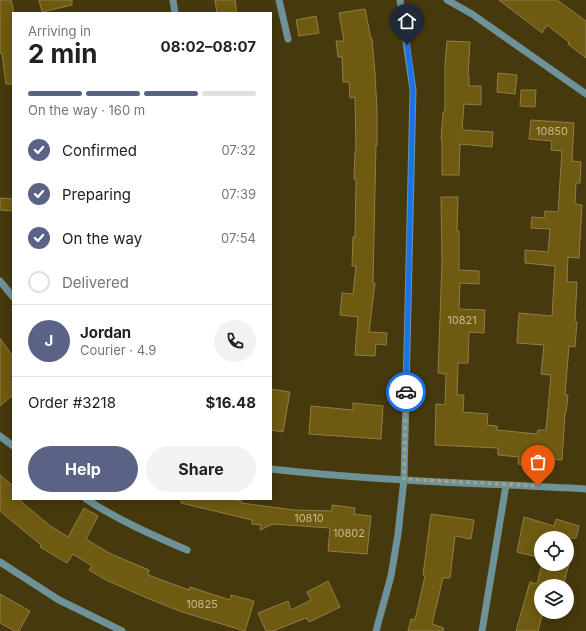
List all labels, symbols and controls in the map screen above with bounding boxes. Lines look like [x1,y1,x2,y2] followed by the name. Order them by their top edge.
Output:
[390,4,424,45] pin
[396,10,418,32] icon: home
[28,23,91,39] text: Arriving in
[161,37,256,56] text: 08:02–08:07
[28,38,98,69] text: 2 min
[28,102,145,118] text: On the way · 160 m
[536,124,568,138] house number: 10850
[28,139,50,161] icon: check
[62,141,137,160] text: Confirmed
[221,142,256,158] text: 07:32
[28,183,50,205] icon: check
[62,185,131,204] text: Preparing
[221,186,256,202] text: 07:39
[28,227,50,249] icon: check
[62,229,142,248] text: On the way
[221,230,256,246] text: 07:54
[62,273,129,292] text: Delivered
[447,313,477,327] house number: 10821
[214,320,256,362] button: phone
[80,323,131,342] text: Jordan
[45,331,53,350] text: J
[80,342,156,358] text: Courier · 4.9
[386,372,426,412] courier
[395,381,417,403] icon: car
[28,393,116,412] text: Order #3218
[205,393,256,412] text: $16.48
[521,445,555,486] pin
[28,446,138,492] button: Help
[146,446,256,492] button: Share
[527,451,549,473] icon: bag
[294,511,324,525] house number: 10810
[333,526,365,540] house number: 10802
[534,531,574,619] map controls
[534,531,574,571] button: locate
[534,579,574,619] button: layers
[186,597,218,611] house number: 10825

